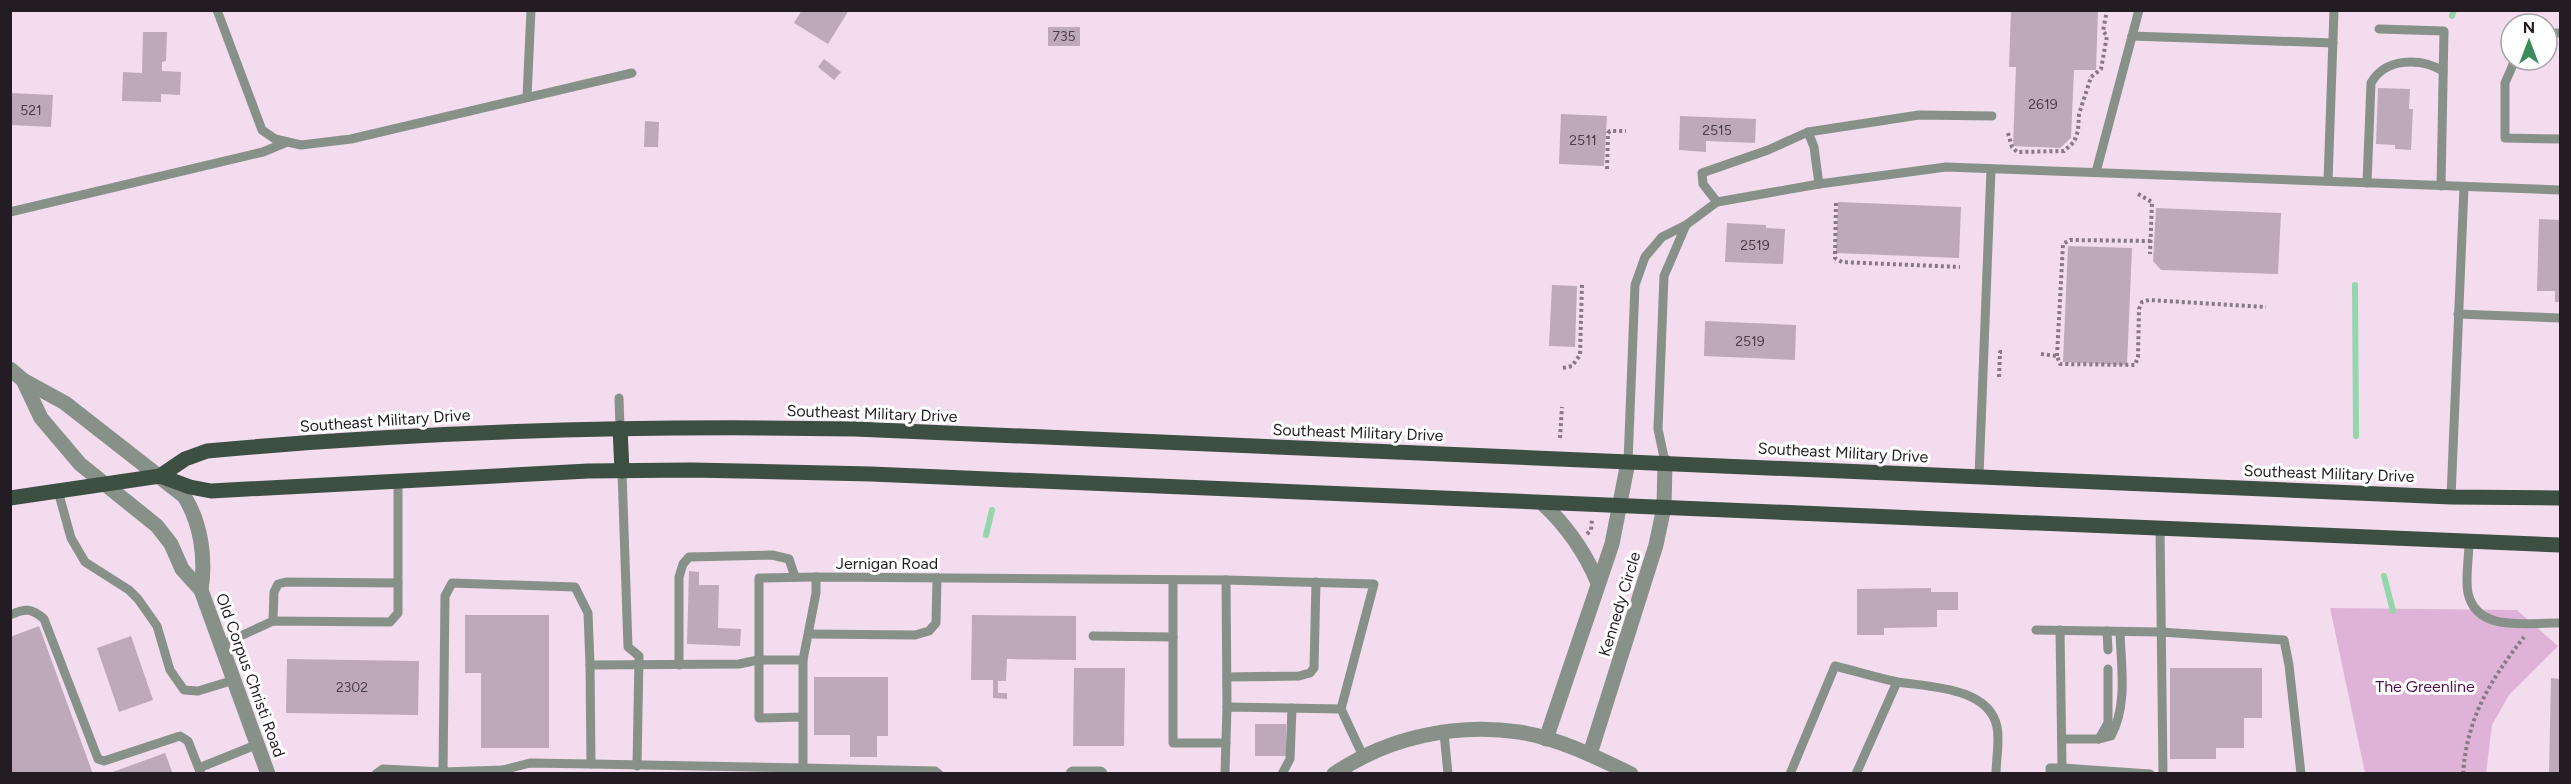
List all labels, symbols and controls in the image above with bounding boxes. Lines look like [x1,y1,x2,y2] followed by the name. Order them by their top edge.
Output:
[2499,12,2559,72] north arrow
[2523,18,2535,37] text: N
[1052,28,1076,45] house number: 735
[2028,96,2058,113] house number: 2619
[20,102,42,119] house number: 521
[1702,122,1732,139] house number: 2515
[1569,132,1597,149] house number: 2511
[1740,237,1770,254] house number: 2519
[1735,333,1765,350] house number: 2519
[786,401,958,426] street label: Southeast Military Drive
[299,405,471,436] street label: Southeast Military Drive
[1272,420,1444,445] street label: Southeast Military Drive
[1757,439,1929,466] street label: Southeast Military Drive
[2243,461,2415,486] street label: Southeast Military Drive
[1595,549,1644,659] street label: Kennedy Circle
[836,554,938,573] street label: Jernigan Road
[212,591,289,760] street label: Old Corpus Christi Road
[2375,677,2475,696] park label: The Greenline
[336,679,368,696] house number: 2302

